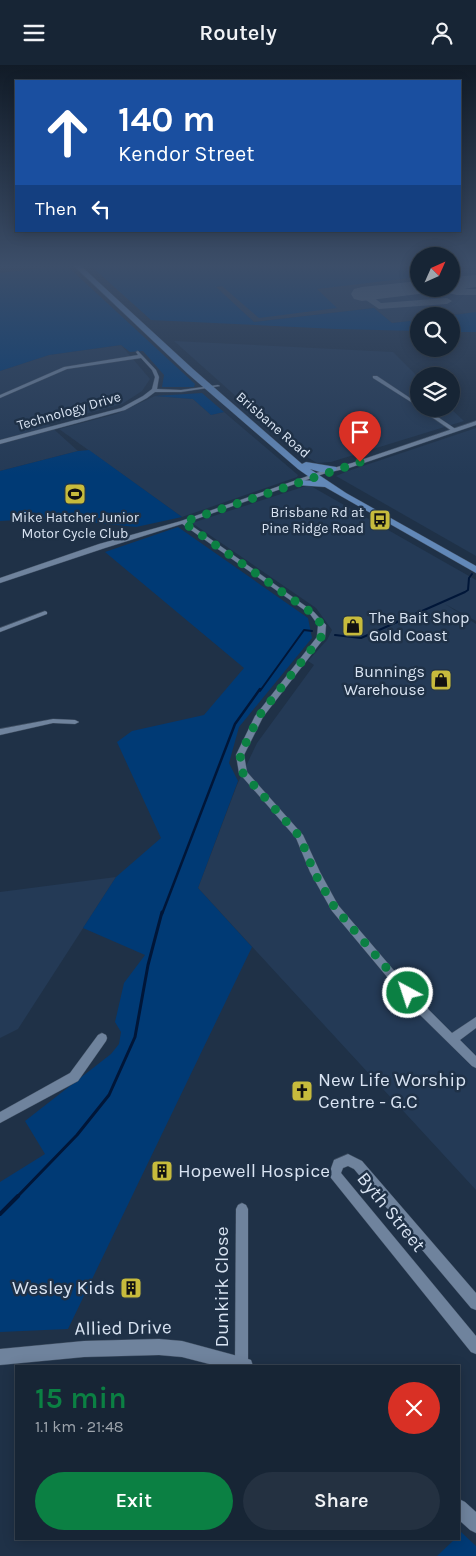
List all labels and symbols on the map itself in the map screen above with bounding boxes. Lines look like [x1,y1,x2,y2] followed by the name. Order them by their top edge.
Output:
[410,247,460,297] north arrow
[15,388,123,434] street label: Technology Drive
[233,388,313,462] street label: Brisbane Road
[339,411,381,462] pin
[63,482,87,506] sports icon: Mike Hatcher Junior Motor Cycle Club
[261,504,364,537] place label: Brisbane Rd at Pine Ridge Road
[368,508,392,532] bus stop icon: Brisbane Rd at Pine Ridge Road
[11,509,140,542] place label: Mike Hatcher Junior Motor Cycle Club
[369,608,469,645] place label: The Bait Shop Gold Coast
[341,614,365,638] shop icon: The Bait Shop Gold Coast
[344,662,425,699] place label: Bunnings Warehouse
[429,668,453,692] shop icon: Bunnings Warehouse
[381,966,433,1018] position arrow
[318,1069,466,1113] place label: New Life Worship Centre - G.C
[290,1079,314,1103] church icon: New Life Worship Centre - G.C
[150,1159,174,1183] building icon: Hopewell Hospice
[178,1160,330,1182] place label: Hopewell Hospice
[352,1168,430,1256] street label: Byth Street
[211,1226,233,1348] street label: Dunkirk Close
[119,1276,143,1300] building icon: Wesley Kids
[12,1277,115,1299] place label: Wesley Kids
[74,1316,172,1340] street label: Allied Drive

